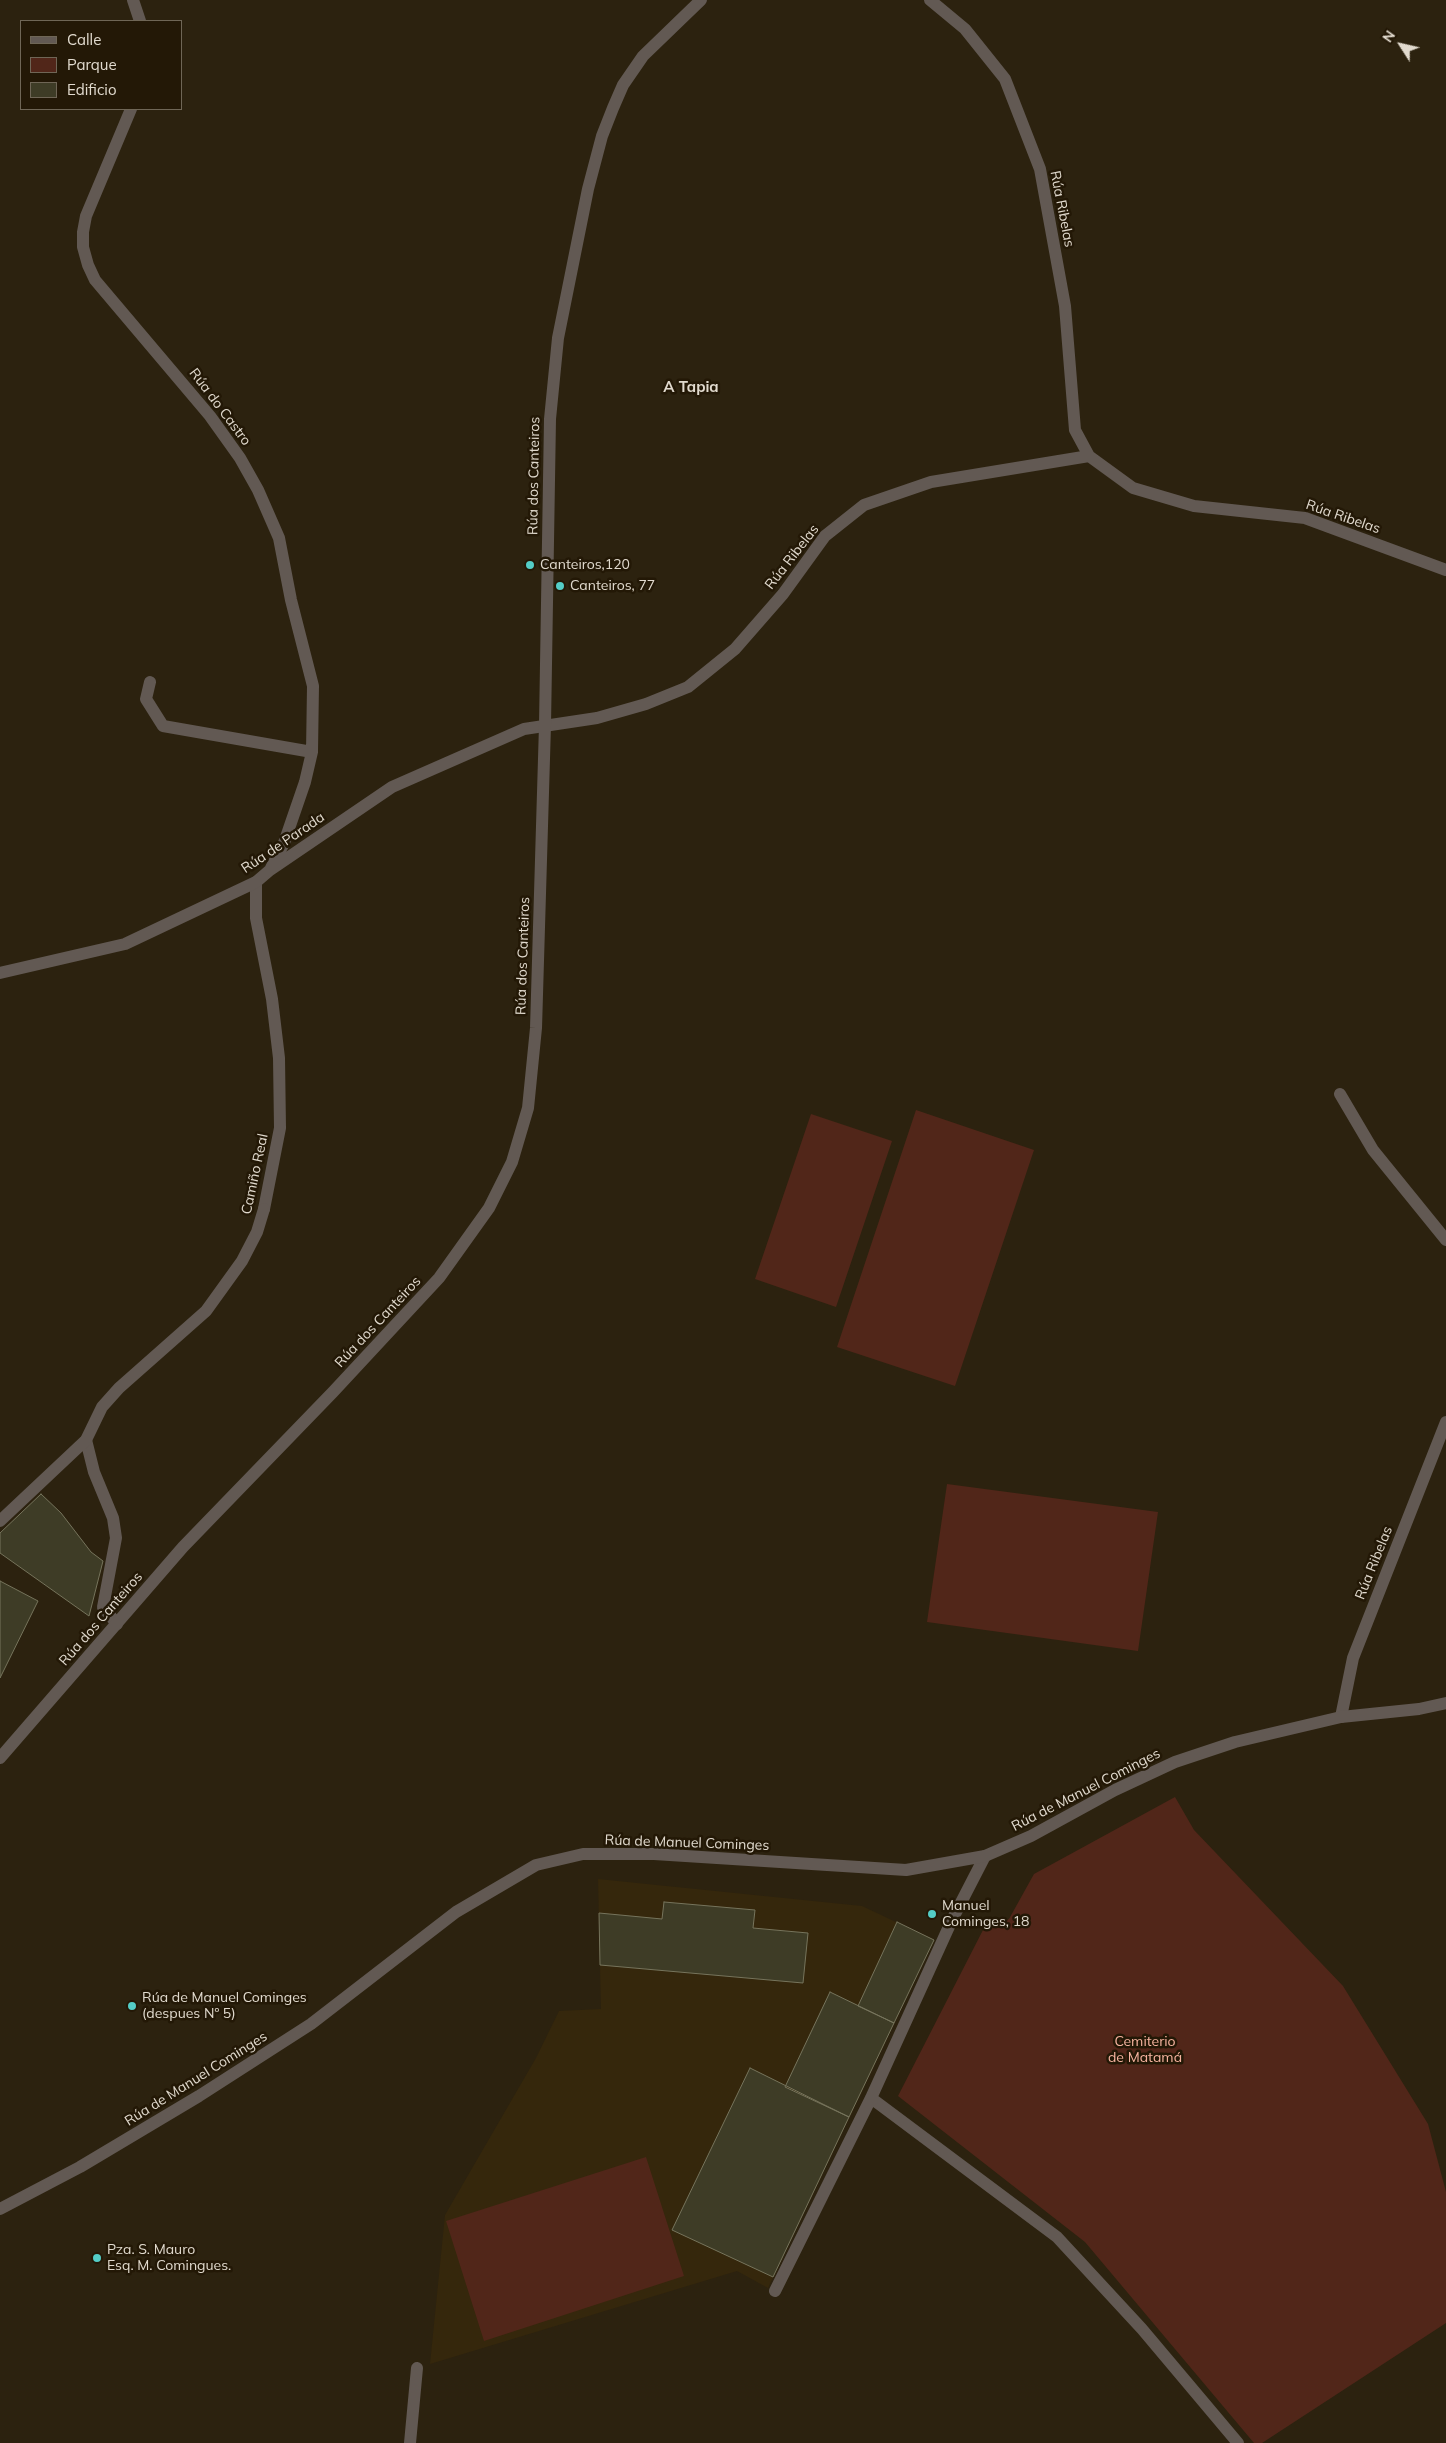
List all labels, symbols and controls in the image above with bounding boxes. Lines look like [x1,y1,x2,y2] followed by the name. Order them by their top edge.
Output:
[20,20,182,110] legend
[1376,20,1426,70] north arrow
[1378,27,1399,46] text: N
[67,30,101,49] text: Calle
[67,55,117,74] text: Parque
[67,80,117,99] text: Edificio
[1046,169,1078,249] street label: Rúa Ribelas
[185,365,255,449] street label: Rúa do Castro
[663,378,719,396] district label: A Tapia
[525,417,543,535] street label: Rúa dos Canteiros
[1304,496,1382,538] street label: Rúa Ribelas
[762,521,822,593] street label: Rúa Ribelas
[540,557,630,573] place label: Canteiros,120
[524,559,536,571] marker: Canteiros,120
[570,578,655,594] place label: Canteiros, 77
[554,580,566,592] marker: Canteiros, 77
[238,809,328,877] street label: Rúa de Parada
[513,897,533,1015] street label: Rúa dos Canteiros
[238,1132,272,1216] street label: Camiño Real
[331,1273,425,1371] street label: Rúa dos Canteiros
[1352,1524,1396,1602] street label: Rúa Ribelas
[56,1569,146,1669] street label: Rúa dos Canteiros
[1009,1745,1163,1835] street label: Rúa de Manuel Cominges
[604,1832,770,1854] street label: Rúa de Manuel Cominges
[942,1898,1029,1930] place label: Manuel Cominges, 18
[926,1908,938,1920] marker: Manuel Cominges, 18
[142,1990,307,2022] place label: Rúa de Manuel Cominges (despues Nº 5)
[126,2000,138,2012] marker: Rúa de Manuel Cominges (despues Nº 5)
[122,2028,270,2130] street label: Rúa de Manuel Cominges
[1108,2034,1182,2066] park label: Cemiterio de Matamá
[107,2242,231,2274] place label: Pza. S. Mauro Esq. M. Comingues.
[91,2252,103,2264] marker: Pza. S. Mauro Esq. M. Comingues.

